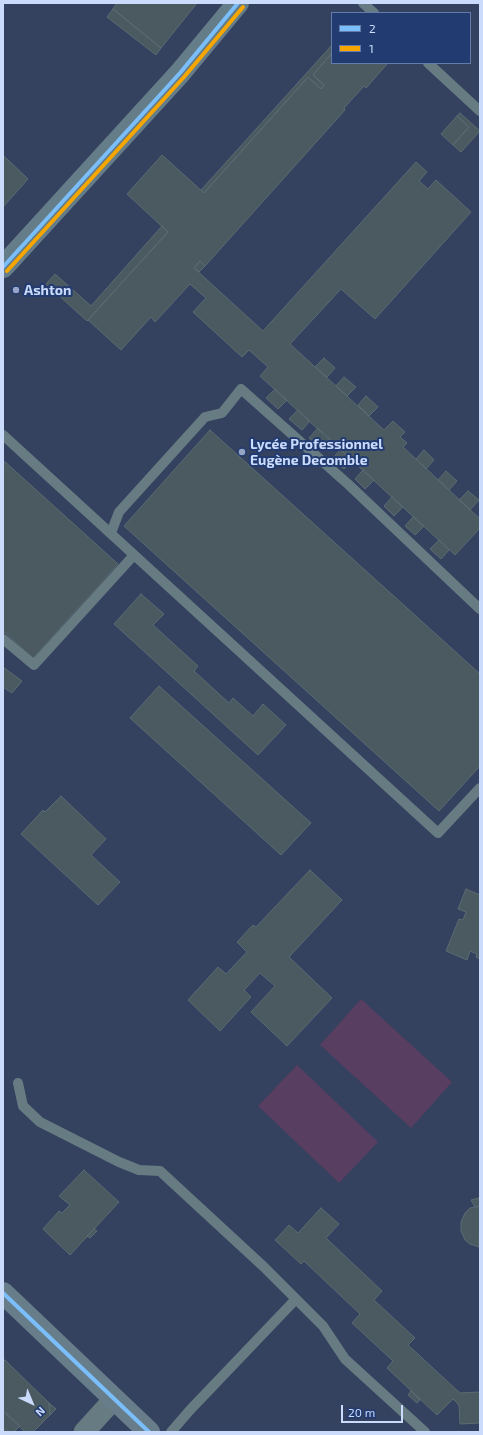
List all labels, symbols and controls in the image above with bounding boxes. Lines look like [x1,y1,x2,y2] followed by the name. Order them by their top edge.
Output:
[331,12,471,64] legend
[369,21,376,35] text: 2
[369,41,374,55] text: 1
[24,282,71,298] place label: Ashton
[11,285,21,295] marker: Ashton
[250,436,383,468] place label: Lycée Professionnel Eugène Decomble
[237,447,247,457] marker: Lycée Professionnel Eugène Decomble
[12,1383,52,1423] north arrow
[343,1397,405,1423] scale bar
[33,1405,48,1419] text: N
[348,1405,375,1419] text: 20 m

